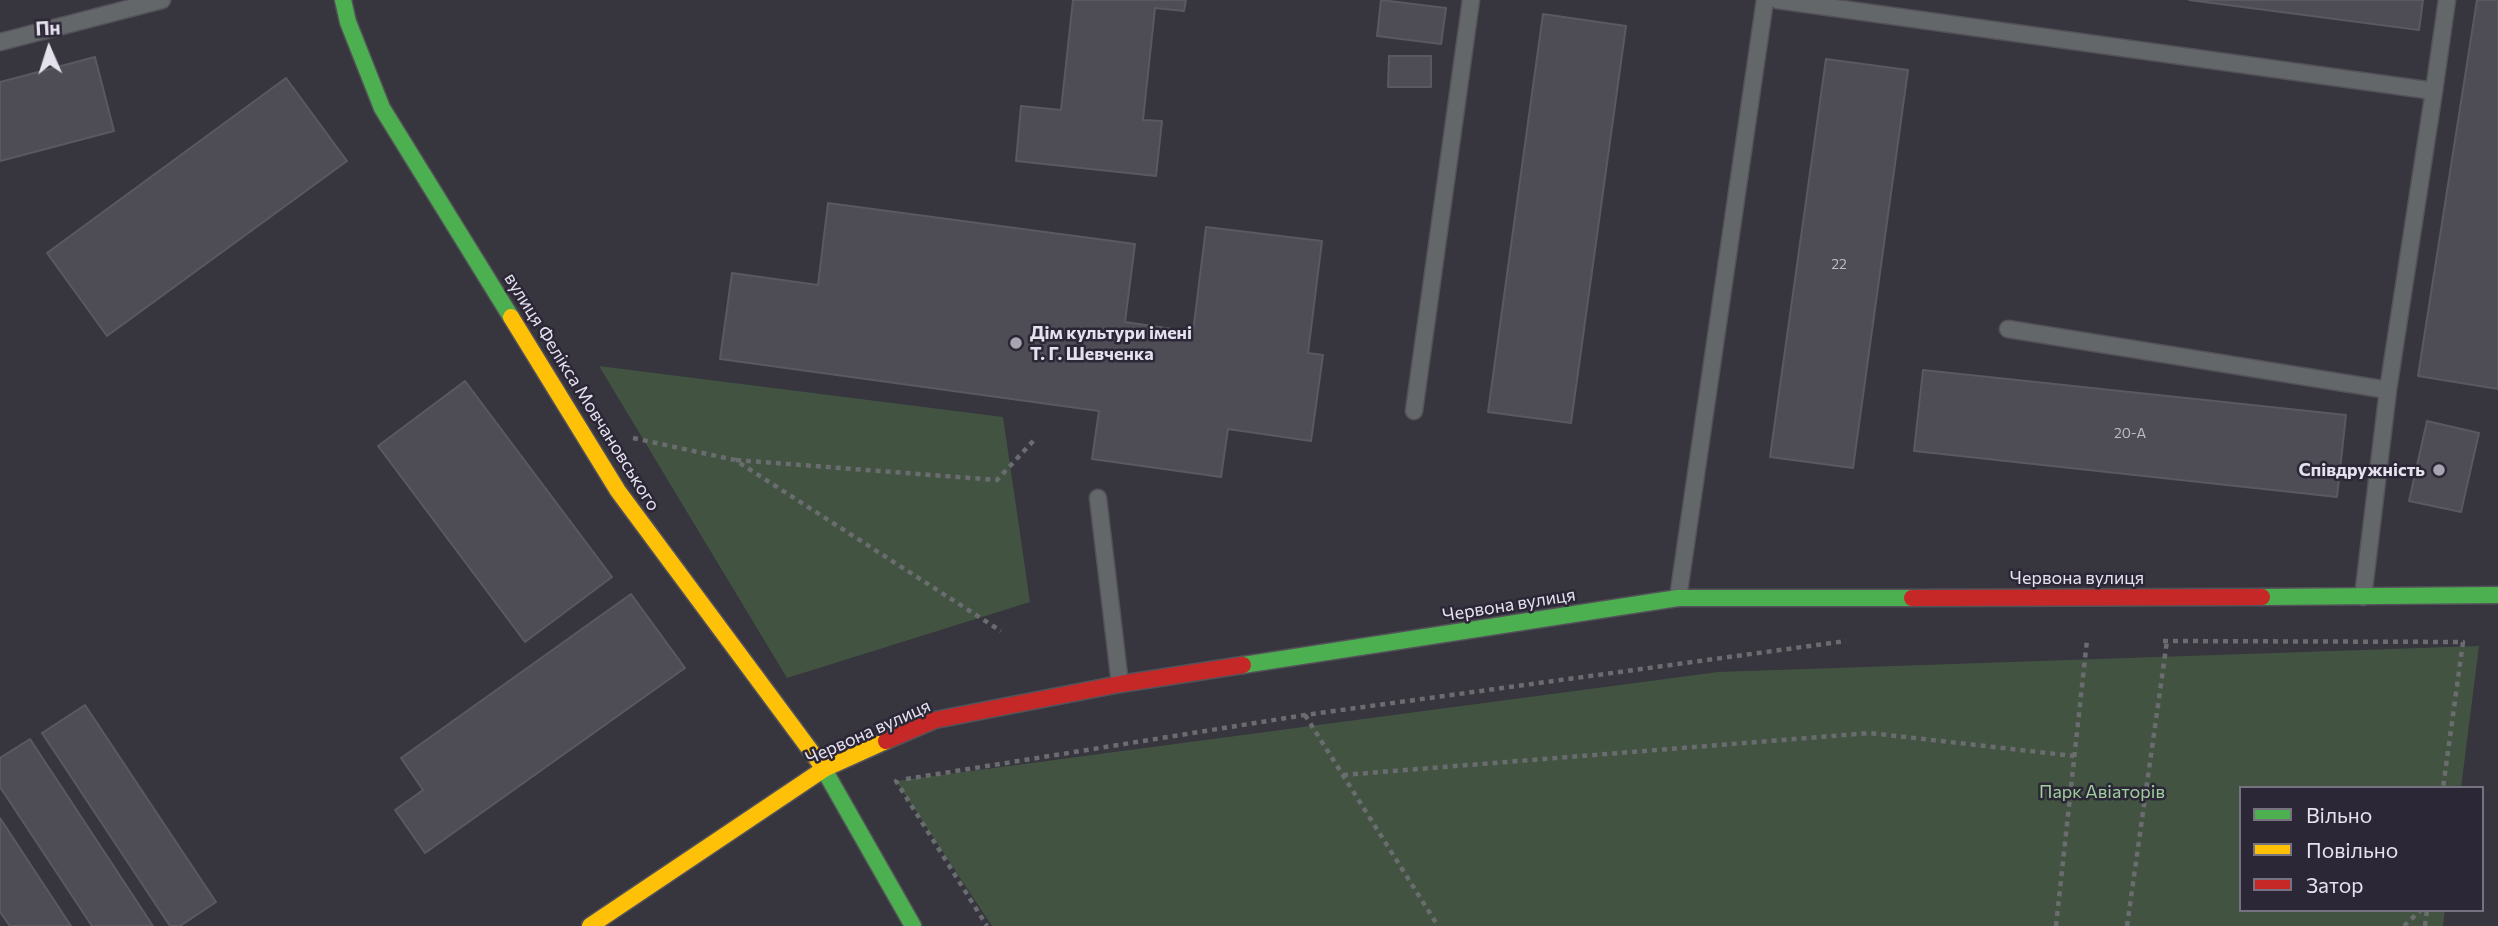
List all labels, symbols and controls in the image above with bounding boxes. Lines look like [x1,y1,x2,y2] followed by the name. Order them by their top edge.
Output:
[14,14,84,84] north arrow
[35,15,61,40] text: Пн
[1831,256,1847,272] house number: 22
[500,269,664,515] street label: вулиця Фелікса Мовчановського
[1030,322,1192,364] place label: Дім культури імені Т. Г. Шевченка
[1008,335,1024,351] marker: Дім культури імені Т. Г. Шевченка
[2114,425,2146,441] house number: 20-А
[2298,459,2425,481] place label: Співдружність
[2431,462,2447,478] marker: Співдружність
[2010,567,2144,589] street label: Червона вулиця
[1441,584,1577,626] street label: Червона вулиця
[802,695,934,769] street label: Червона вулиця
[2039,781,2165,803] park label: Парк Авіаторів
[2239,786,2484,912] legend
[2306,802,2372,827] text: Вільно
[2306,837,2398,862] text: Повільно
[2306,872,2363,897] text: Затор

